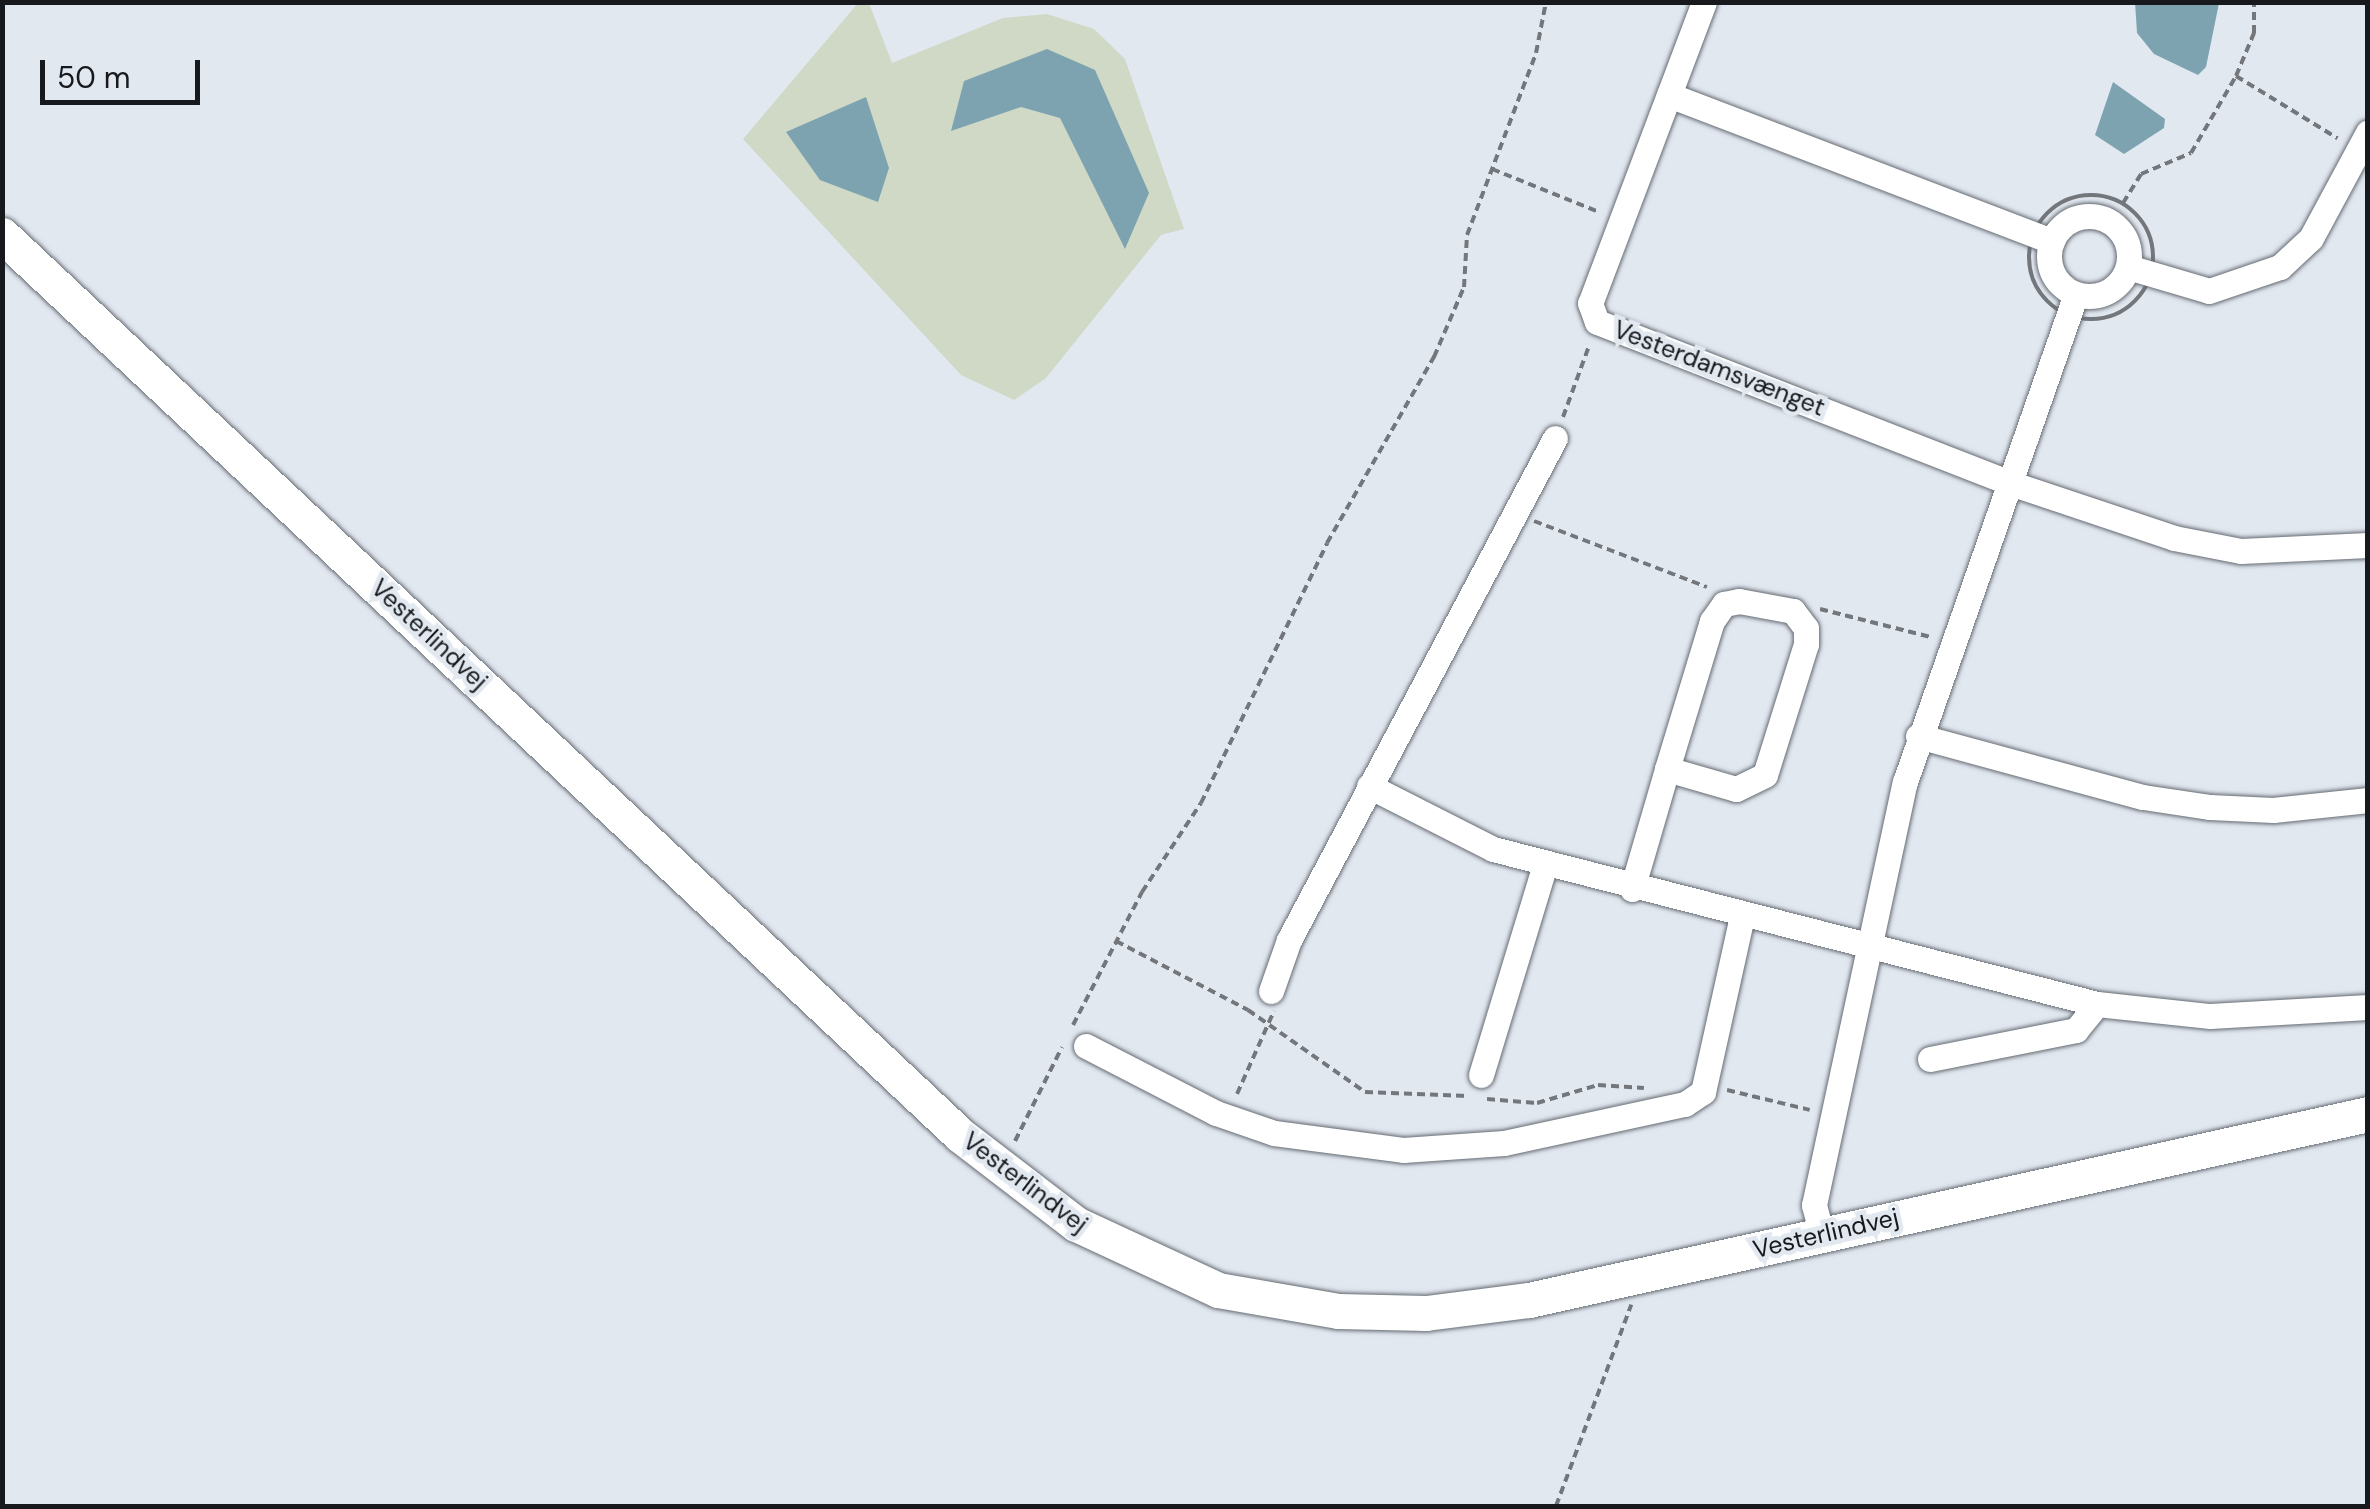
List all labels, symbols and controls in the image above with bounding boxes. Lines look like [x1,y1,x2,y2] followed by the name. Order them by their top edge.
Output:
[45,40,205,102] scale bar
[57,58,131,97] text: 50 m
[1609,315,1829,423] street label: Vesterdamsvænget
[364,573,494,697] street label: Vesterlindvej
[957,1126,1093,1240] street label: Vesterlindvej
[1750,1203,1902,1265] street label: Vesterlindvej

